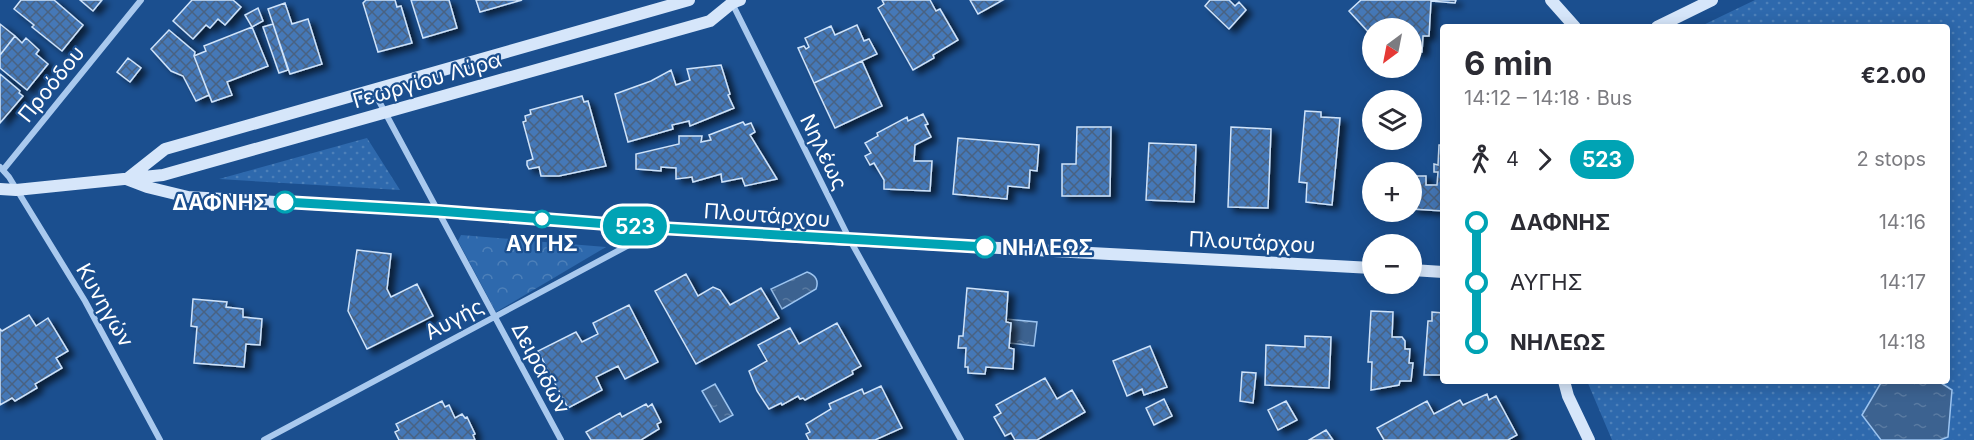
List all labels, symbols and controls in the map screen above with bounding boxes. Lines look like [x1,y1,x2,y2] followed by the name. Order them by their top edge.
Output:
[1362,18,1422,78] north arrow
[1362,18,1422,294] map controls
[13,41,89,127] street label: Προόδου
[1464,43,1553,83] text: 6 min
[350,47,504,113] street label: Γεωργίου Λύρα
[1861,62,1926,88] text: €2.00
[1464,86,1632,110] text: 14:12 – 14:18 · Bus
[1362,90,1422,150] button: layers
[795,110,853,194] street label: Νηλέως
[1464,143,1497,176] icon: walk
[1528,143,1561,176] icon: forward
[1506,147,1519,171] text: 4
[1582,147,1622,172] text: 523
[1856,147,1926,171] text: 2 stops
[1362,162,1422,222] button: +
[172,190,268,215] place label: ΔΑΦΝΗΣ
[274,191,296,213] marker: ΔΑΦΝΗΣ
[703,198,831,232] street label: Πλουτάρχου
[600,206,670,246] line badge: 523
[1510,209,1610,235] text: ΔΑΦΝΗΣ
[533,210,551,228] marker: ΑΥΓΗΣ
[1879,210,1926,234] text: 14:16
[615,214,655,239] text: 523
[1188,226,1316,258] street label: Πλουτάρχου
[506,231,578,256] place label: ΑΥΓΗΣ
[1362,234,1422,294] button: −
[1002,235,1093,260] place label: ΝΗΛΕΩΣ
[974,236,996,258] marker: ΝΗΛΕΩΣ
[71,259,139,351] street label: Κυνηγών
[1510,269,1583,295] text: ΑΥΓΗΣ
[1880,270,1926,294] text: 14:17
[420,293,488,345] street label: Αυγής
[507,318,575,418] street label: Δειραδων
[1510,329,1605,355] text: ΝΗΛΕΩΣ
[1879,330,1926,354] text: 14:18

